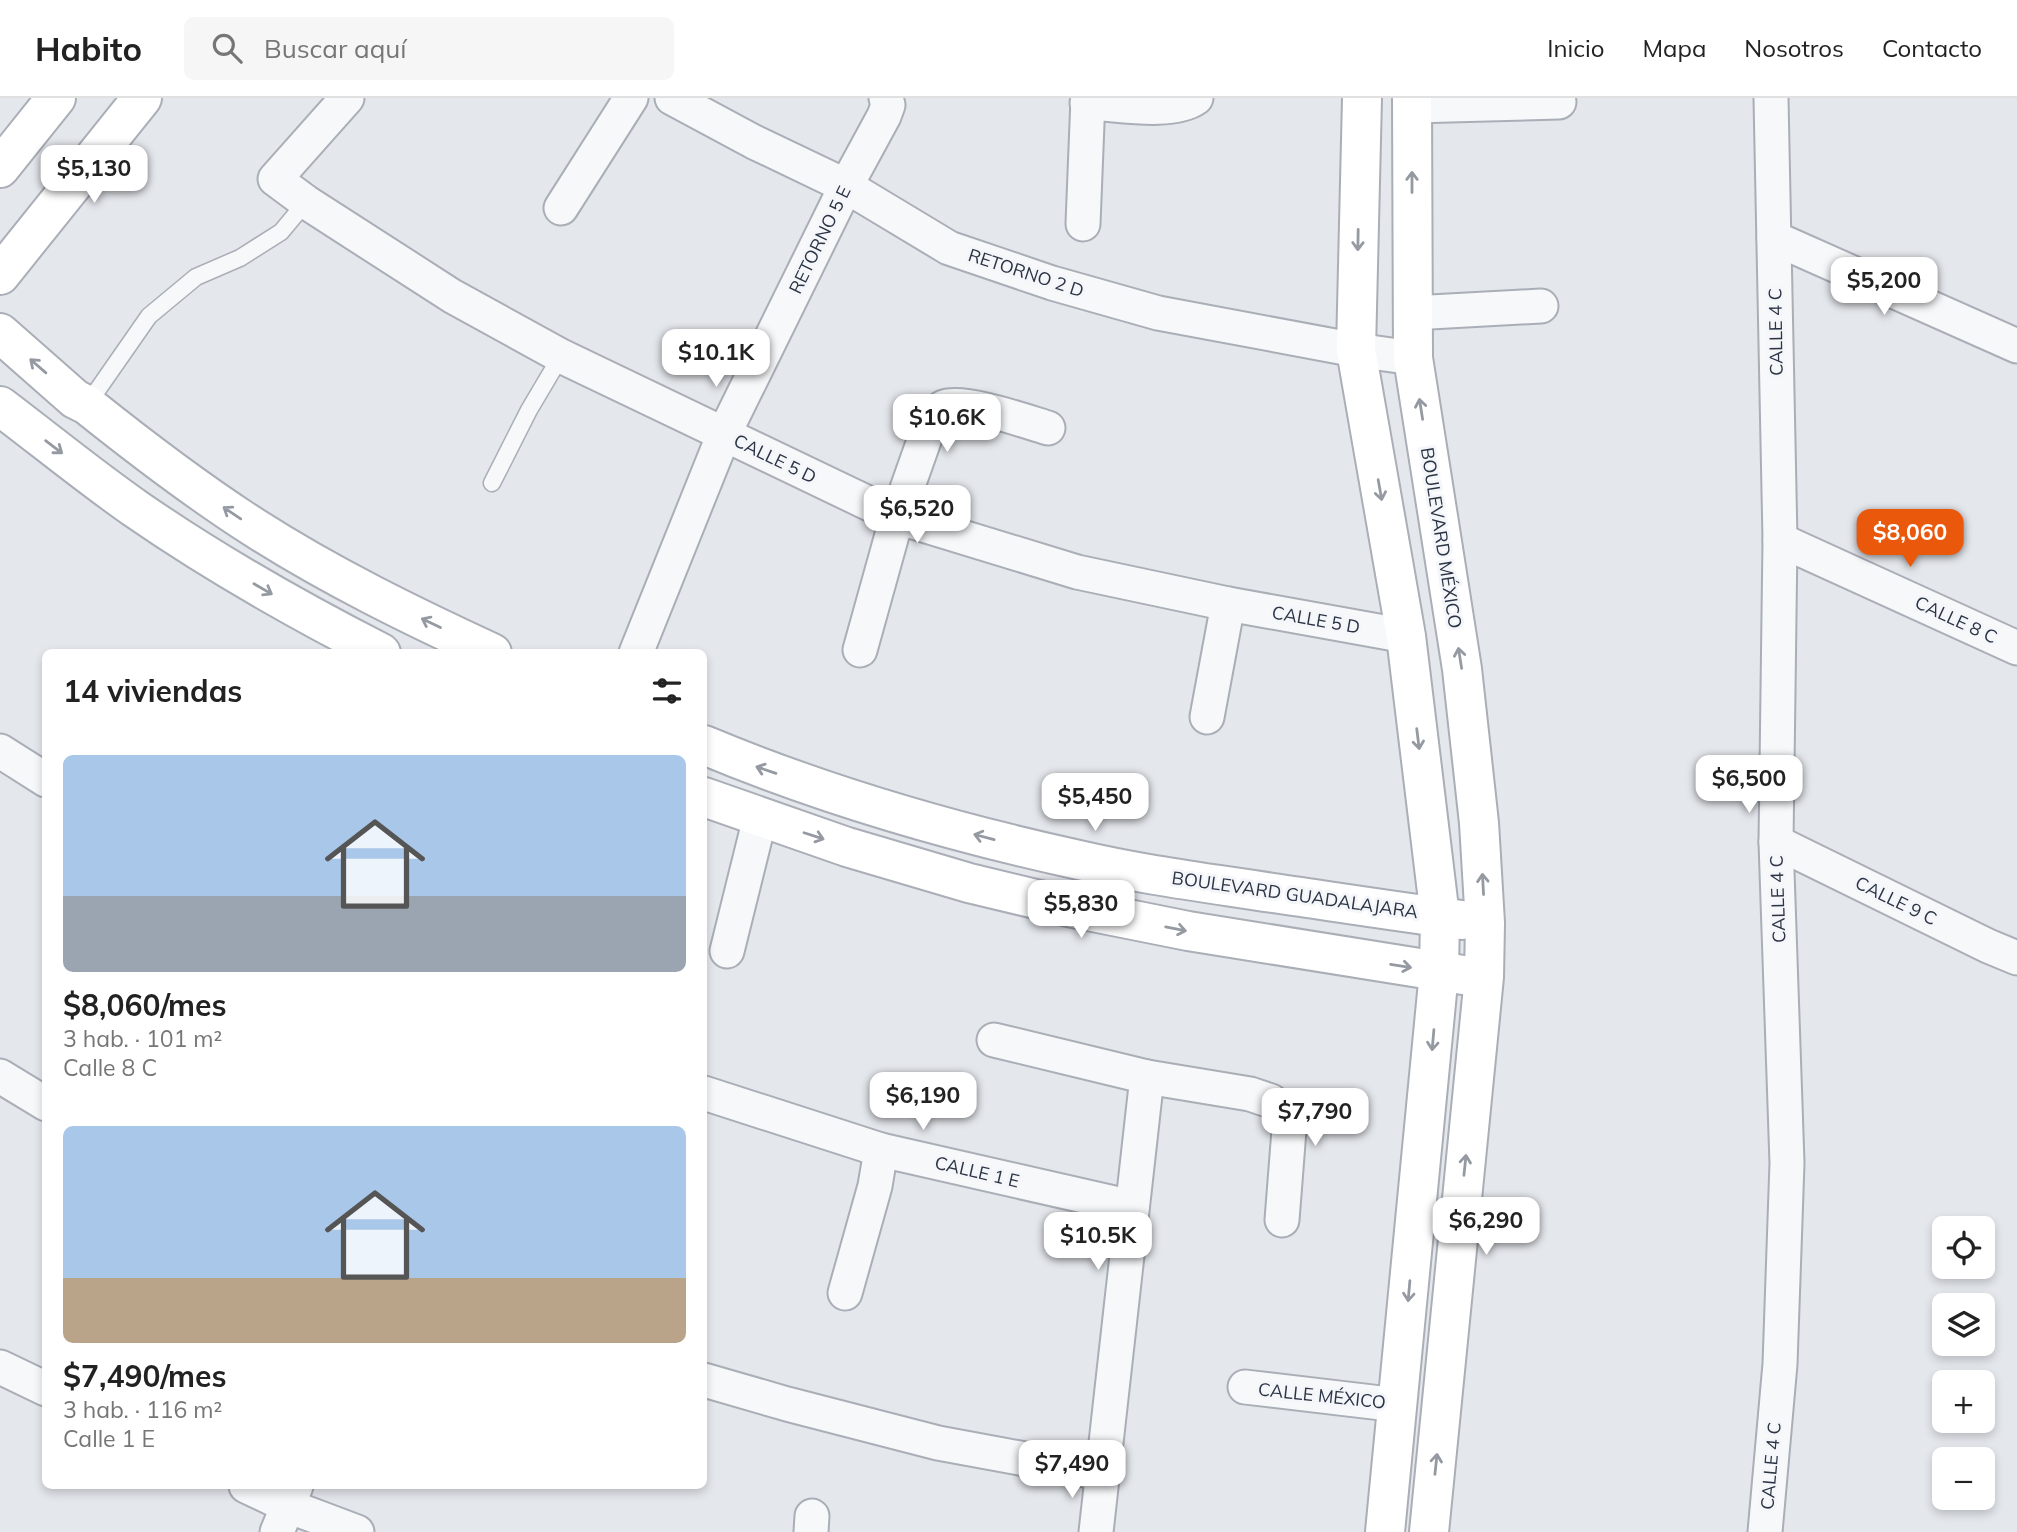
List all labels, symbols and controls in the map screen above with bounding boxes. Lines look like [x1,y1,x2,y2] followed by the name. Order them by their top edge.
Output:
[184,17,674,80] search box
[35,28,142,69] text: Habito
[208,29,246,67] icon: search
[264,32,407,65] text: Buscar aquí
[1547,33,1604,63] text: Inicio
[1642,33,1706,63] text: Mapa
[1744,33,1844,63] text: Nosotros
[1882,33,1982,63] text: Contacto
[37,146,151,205] pin: $5,130
[57,153,131,182] text: $5,130
[1405,171,1419,194] one-way arrow
[783,182,856,298] street label: RETORNO 5 E
[1352,228,1365,251] one-way arrow
[965,243,1087,302] street label: RETORNO 2 D
[1827,258,1941,317] pin: $5,200
[1847,265,1921,294] text: $5,200
[1763,288,1788,376] street label: CALLE 4 C
[659,330,773,389] pin: $10.1K
[678,337,754,366] text: $10.1K
[29,358,47,374] one-way arrow
[890,394,1004,454] pin: $10.6K
[1414,398,1427,421] one-way arrow
[909,402,985,431] text: $10.6K
[730,429,820,488] street label: CALLE 5 D
[45,440,63,455] one-way arrow
[1416,446,1467,630] street label: BOULEVARD MÉXICO
[1374,478,1387,500] one-way arrow
[860,486,974,545] pin: $6,520
[880,493,954,522] text: $6,520
[223,505,242,520] one-way arrow
[1853,510,1967,569] pin: $8,060
[1873,517,1947,546] text: $8,060
[252,582,272,596] one-way arrow
[1912,591,2001,649] street label: CALLE 8 C
[1270,600,1362,639] street label: CALLE 5 D
[421,615,442,629] one-way arrow
[1453,647,1466,670] one-way arrow
[63,672,242,710] text: 14 viviendas
[648,672,686,710] icon: filters
[1412,727,1425,749] one-way arrow
[1692,756,1806,815] pin: $6,500
[756,763,778,775] one-way arrow
[1712,763,1786,792] text: $6,500
[1038,774,1152,833] pin: $5,450
[1058,781,1132,810] text: $5,450
[312,801,438,927] icon: home
[803,830,825,843] one-way arrow
[973,830,995,843] one-way arrow
[1764,855,1791,943] street label: CALLE 4 C
[1170,866,1420,923] street label: BOULEVARD GUADALAJARA
[1852,871,1941,930] street label: CALLE 9 C
[1476,873,1489,896] one-way arrow
[1024,880,1138,940] pin: $5,830
[1044,888,1118,917] text: $5,830
[1164,922,1187,936] one-way arrow
[1389,960,1412,973] one-way arrow
[63,986,227,1024] text: $8,060/mes
[63,1024,222,1053] text: 3 hab. · 101 m²
[1426,1028,1439,1051] one-way arrow
[63,1053,157,1082] text: Calle 8 C
[866,1072,980,1132] pin: $6,190
[886,1080,960,1109] text: $6,190
[1258,1088,1372,1148] pin: $7,790
[1278,1096,1352,1125] text: $7,790
[933,1151,1022,1192] street label: CALLE 1 E
[1459,1154,1472,1176] one-way arrow
[312,1172,438,1298] icon: home
[1429,1198,1543,1257] pin: $6,290
[1449,1205,1523,1234] text: $6,290
[1041,1212,1155,1272] pin: $10.5K
[1932,1216,1995,1510] map controls
[1932,1216,1995,1279] button: locate
[1060,1220,1136,1249] text: $10.5K
[1402,1279,1415,1302] one-way arrow
[1932,1293,1995,1356] button: layers
[63,1357,227,1395] text: $7,490/mes
[1932,1370,1995,1433] button: +
[1257,1377,1387,1414] street label: CALLE MÉXICO
[63,1395,222,1424] text: 3 hab. · 116 m²
[1755,1421,1786,1511] street label: CALLE 4 C
[63,1424,155,1453] text: Calle 1 E
[1015,1440,1129,1500] pin: $7,490
[1932,1447,1995,1510] button: −
[1035,1448,1109,1477] text: $7,490
[1429,1453,1442,1476] one-way arrow

